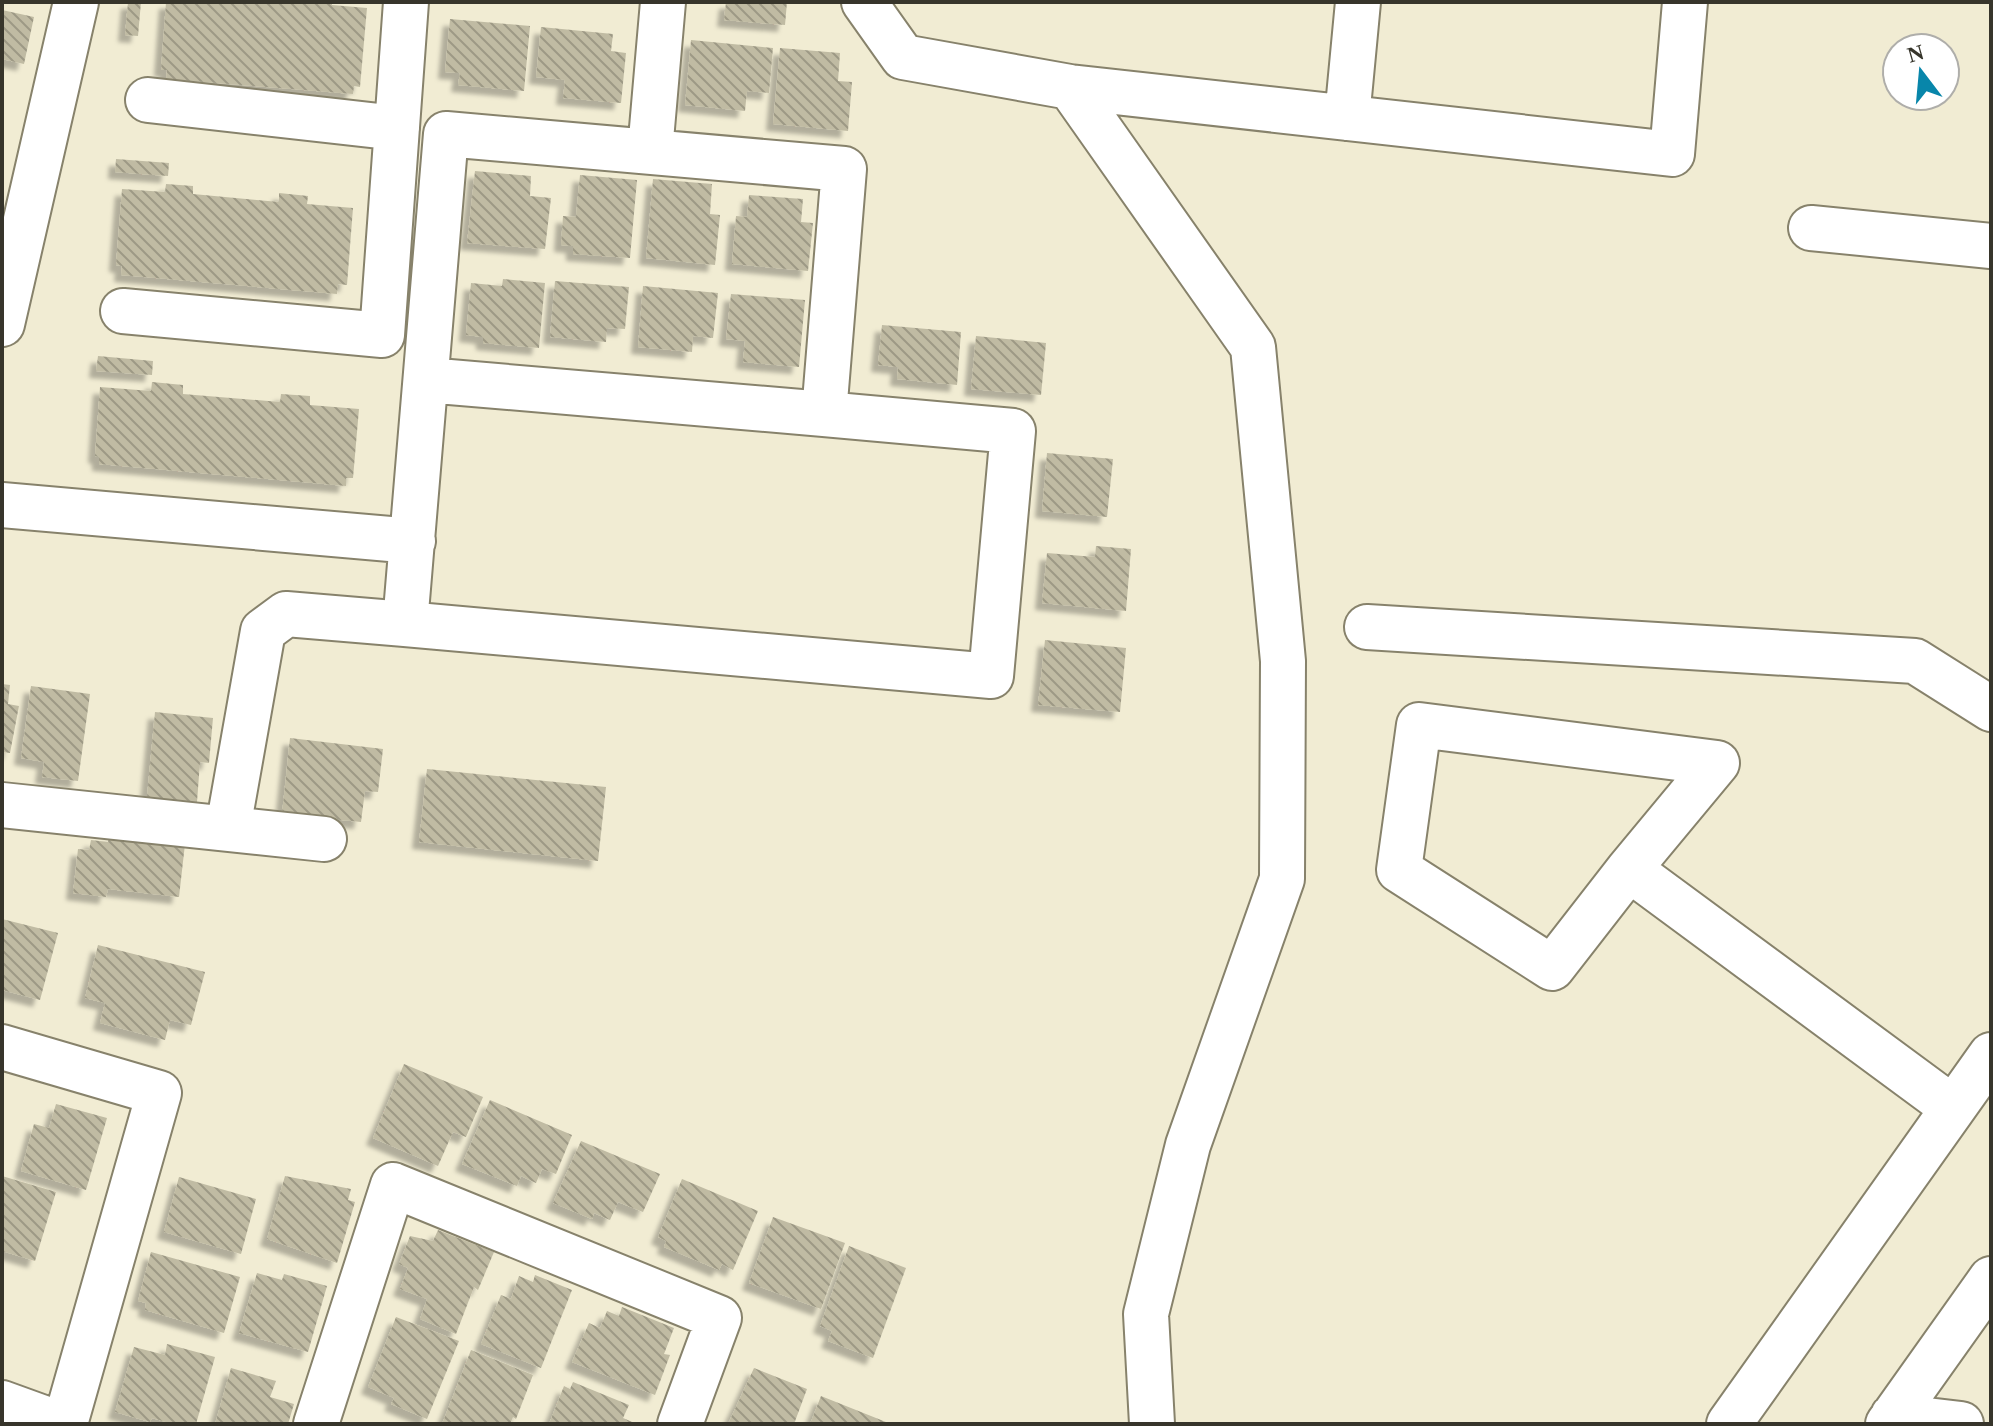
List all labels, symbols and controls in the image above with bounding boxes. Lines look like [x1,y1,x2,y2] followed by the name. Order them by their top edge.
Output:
[1881,32,1961,112] north arrow
[1905,39,1927,67] text: N

